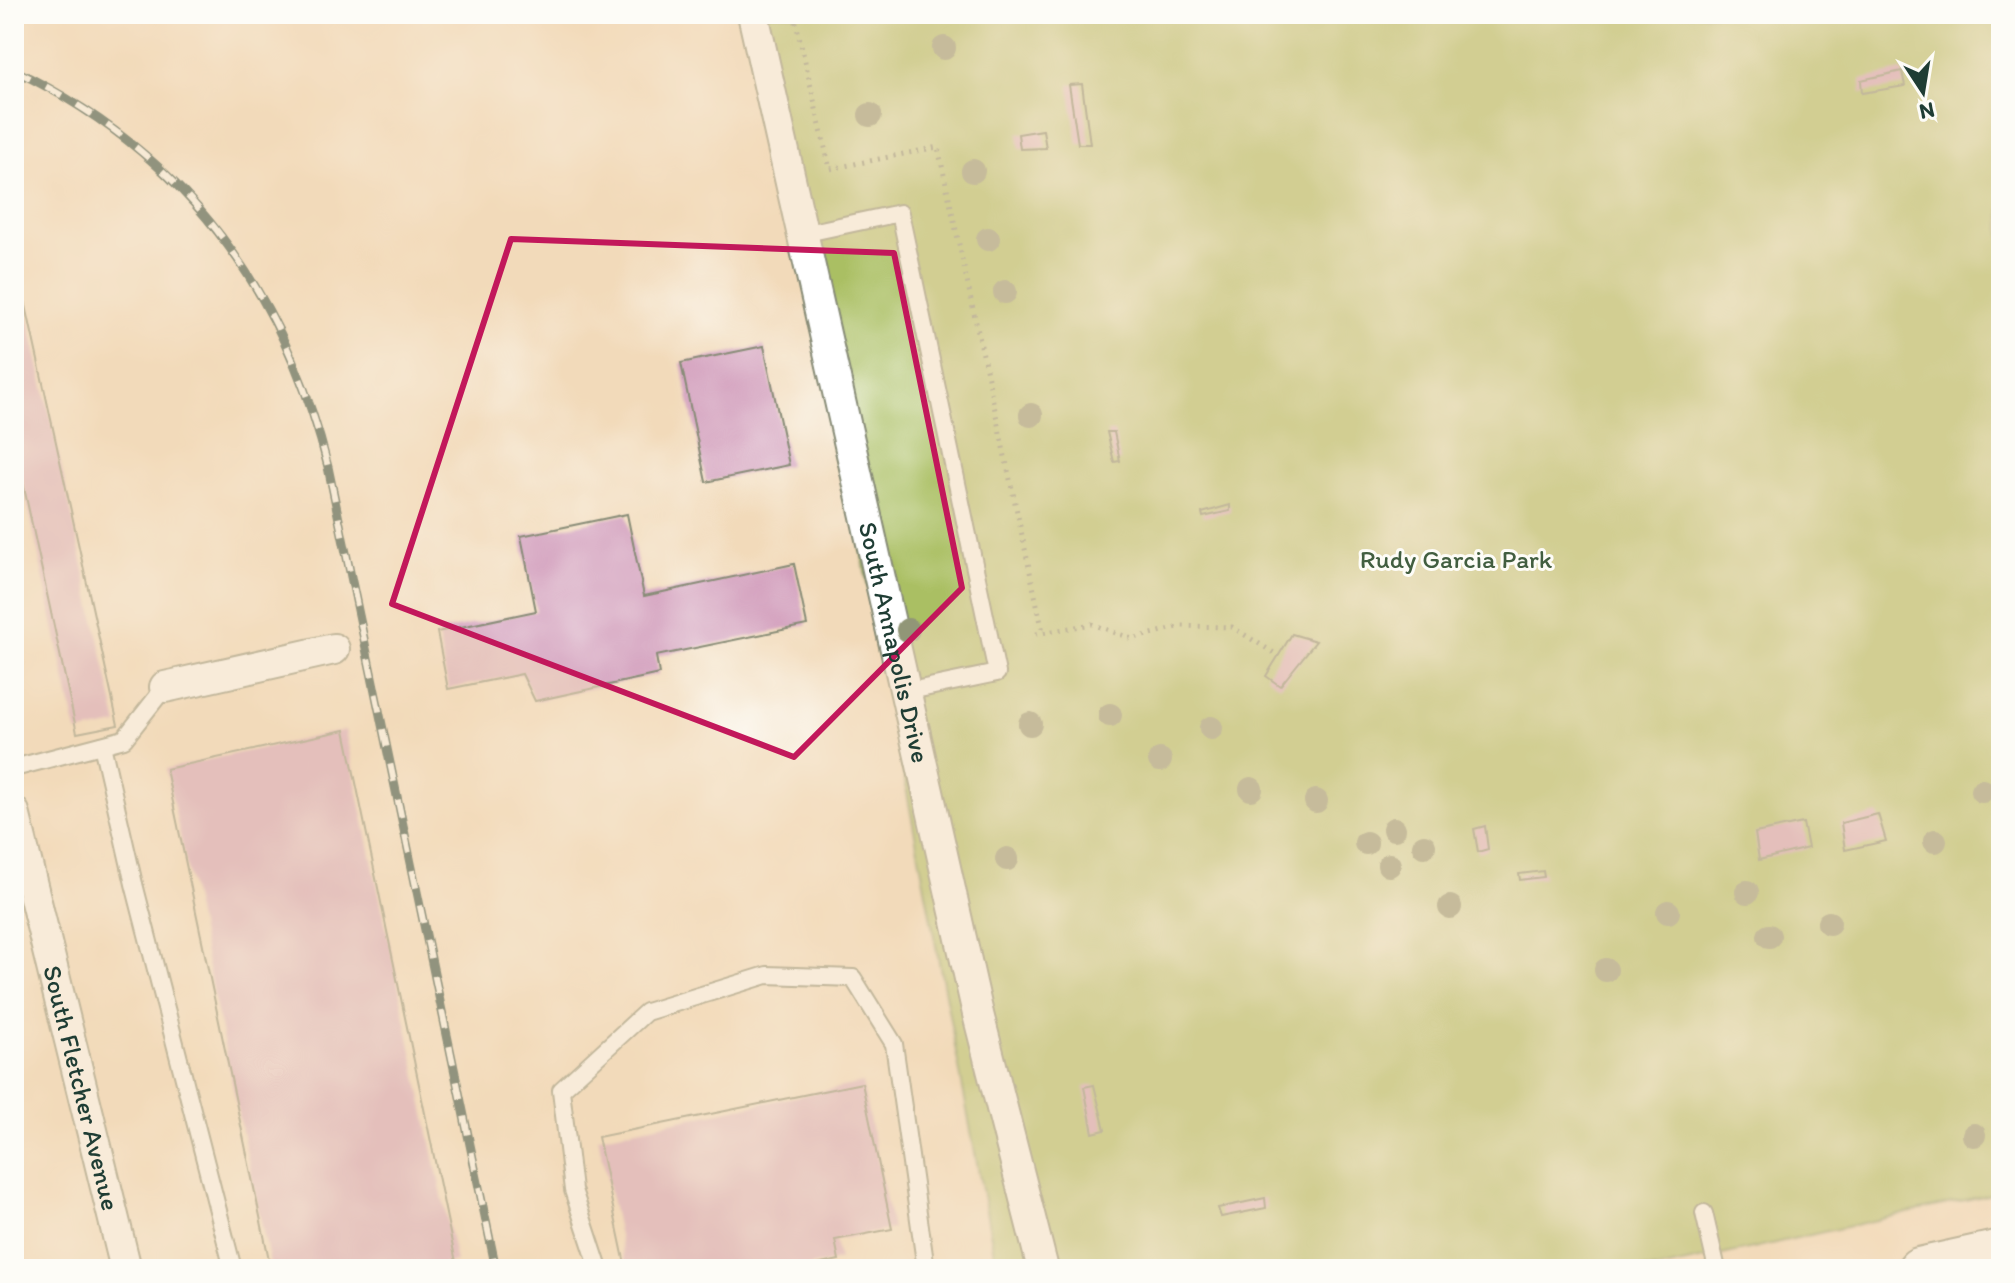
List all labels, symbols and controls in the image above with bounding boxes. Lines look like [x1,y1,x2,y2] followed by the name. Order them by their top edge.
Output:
[1883,52,1963,132] north arrow
[1917,96,1937,126] text: N
[852,519,937,766] street label: South Annapolis Drive
[1360,543,1553,575] park label: Rudy Garcia Park
[36,962,127,1214] street label: South Fletcher Avenue

